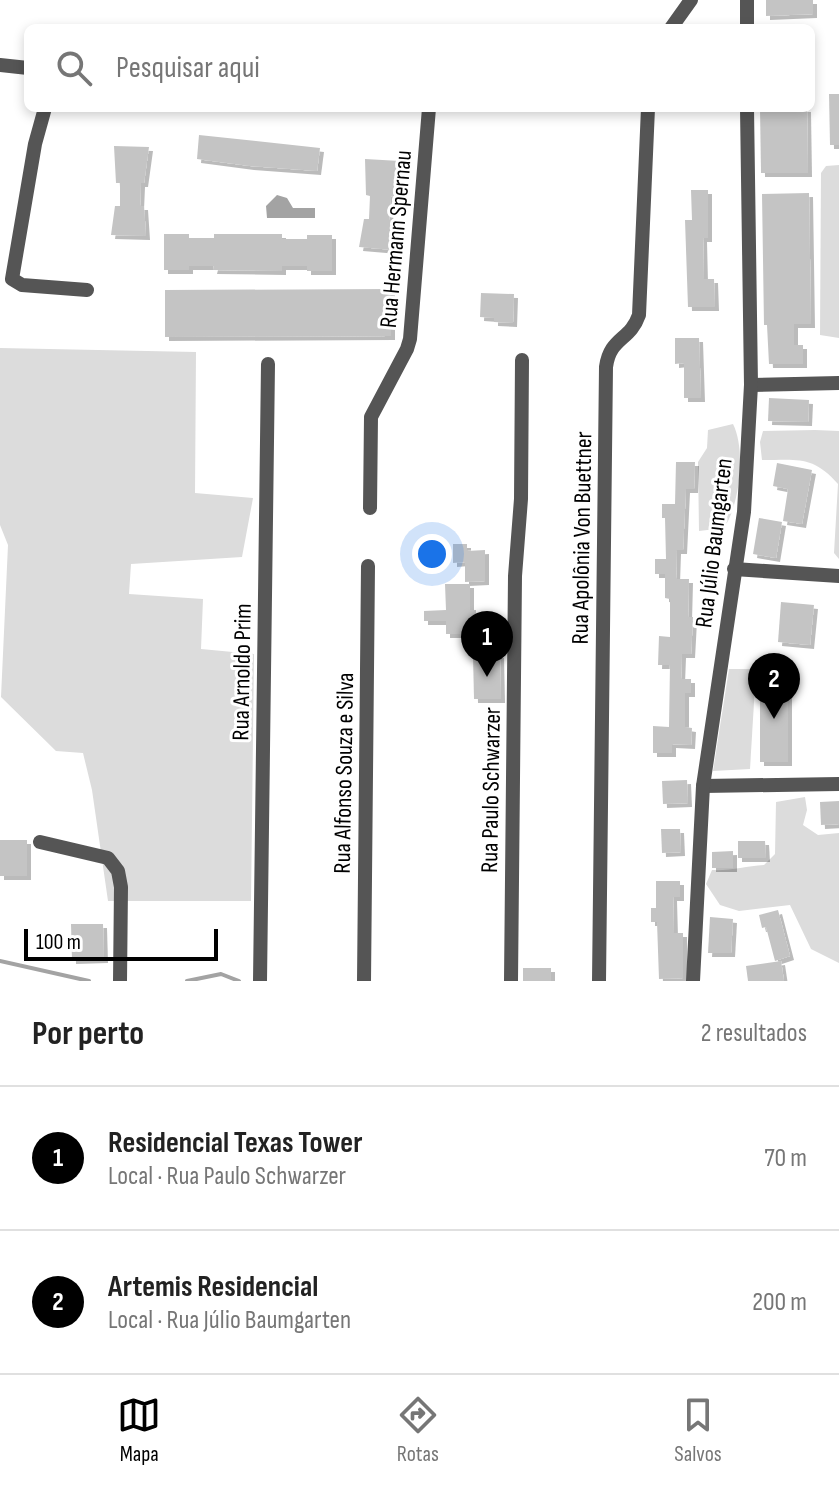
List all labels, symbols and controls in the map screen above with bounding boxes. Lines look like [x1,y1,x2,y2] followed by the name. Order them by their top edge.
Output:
[24,24,815,112] search box
[52,46,96,90] icon: search
[116,50,260,86] text: Pesquisar aqui
[374,149,418,329] street label: Rua Hermann Spernau
[566,431,598,645] street label: Rua Apolônia Von Buettner
[689,457,739,629] street label: Rua Júlio Baumgarten
[412,534,452,574] your location
[226,603,258,741] street label: Rua Arnoldo Prim
[461,611,513,677] pin: 1
[748,653,800,719] pin: 2
[328,672,360,874] street label: Rua Alfonso Souza e Silva
[475,707,507,873] street label: Rua Paulo Schwarzer
[24,925,218,961] scale bar
[36,929,81,956] text: 100 m
[32,1013,144,1054] text: Por perto
[701,1018,807,1049] text: 2 resultados
[108,1125,362,1161] text: Residencial Texas Tower
[53,1143,63,1174] text: 1
[764,1143,807,1174] text: 70 m
[108,1161,346,1192] text: Local · Rua Paulo Schwarzer
[108,1269,318,1305] text: Artemis Residencial
[52,1287,64,1318] text: 2
[752,1287,807,1318] text: 200 m
[108,1305,351,1336] text: Local · Rua Júlio Baumgarten
[117,1393,161,1468] tab: Mapa
[396,1393,440,1468] tab: Rotas
[674,1393,722,1468] tab: Salvos

